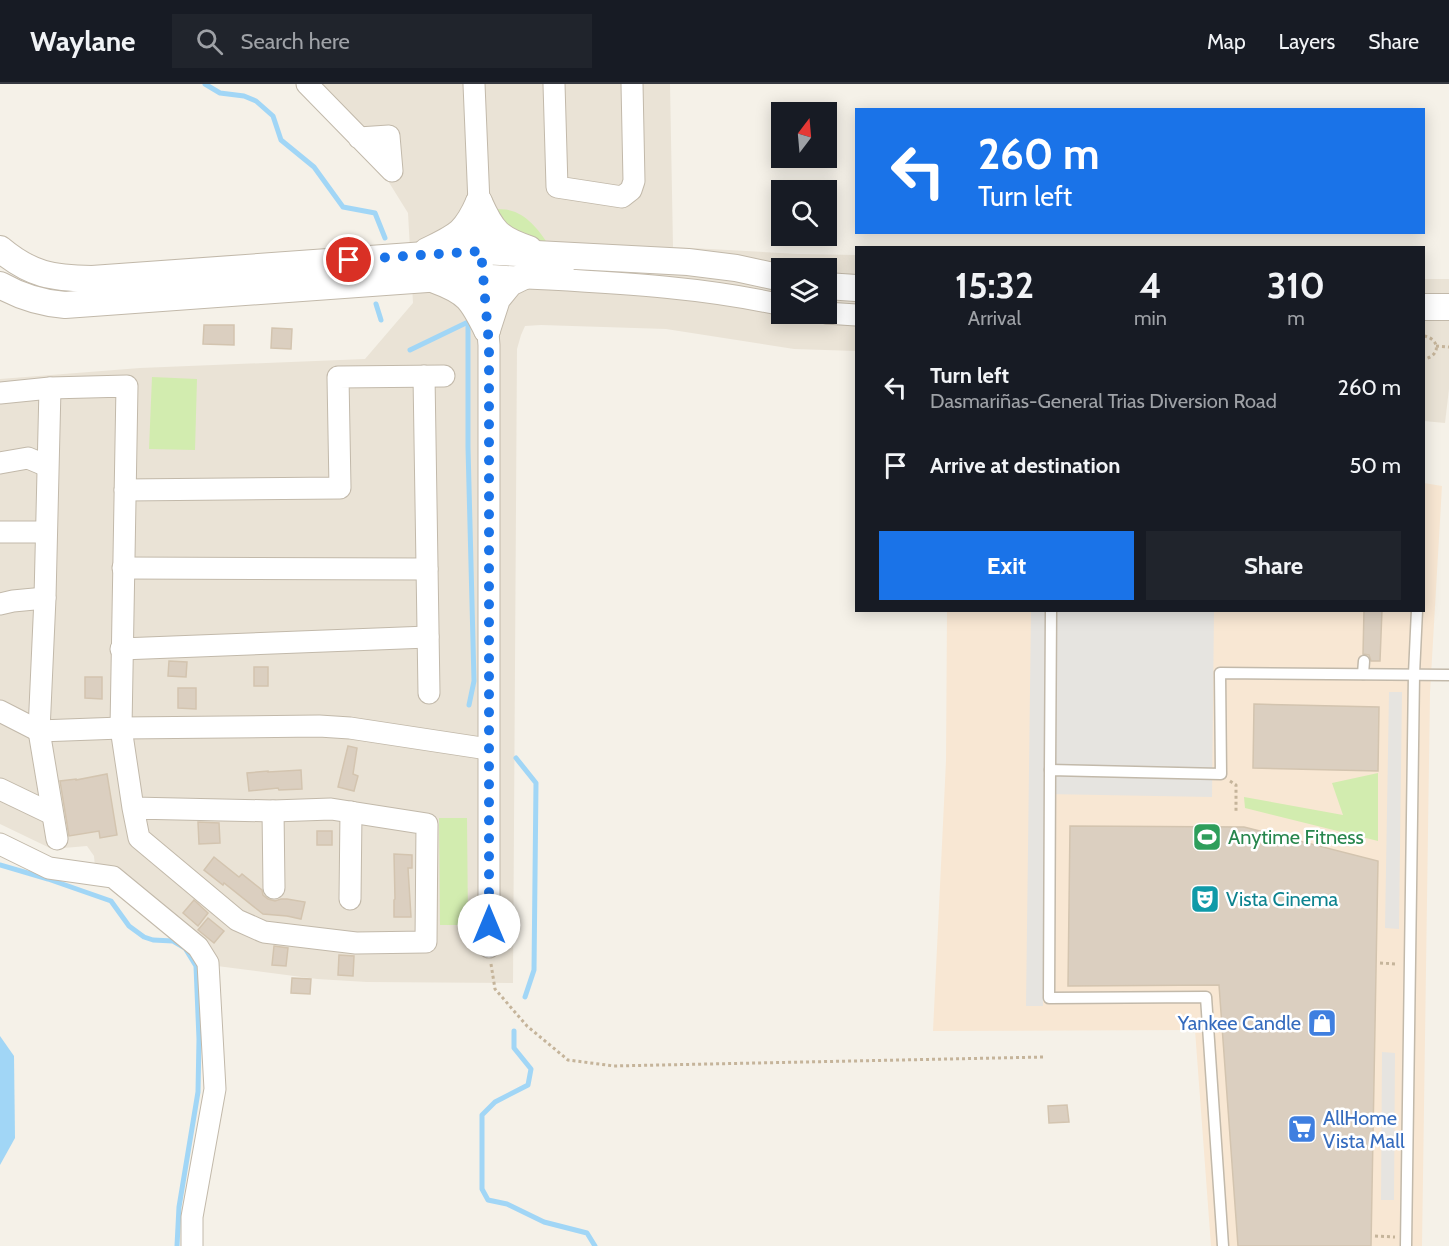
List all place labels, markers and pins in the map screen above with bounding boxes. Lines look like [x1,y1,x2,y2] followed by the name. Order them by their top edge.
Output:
[323,234,374,285] pin
[1191,821,1223,853] sports icon: Anytime Fitness
[1228,825,1364,849] place label: Anytime Fitness
[1189,883,1221,915] theatre icon: Vista Cinema
[1226,887,1339,911] place label: Vista Cinema
[1306,1007,1338,1039] shop icon: Yankee Candle
[1177,1011,1301,1035] place label: Yankee Candle
[1323,1106,1405,1153] place label: AllHome Vista Mall
[1286,1113,1318,1145] supermarket icon: AllHome Vista Mall

